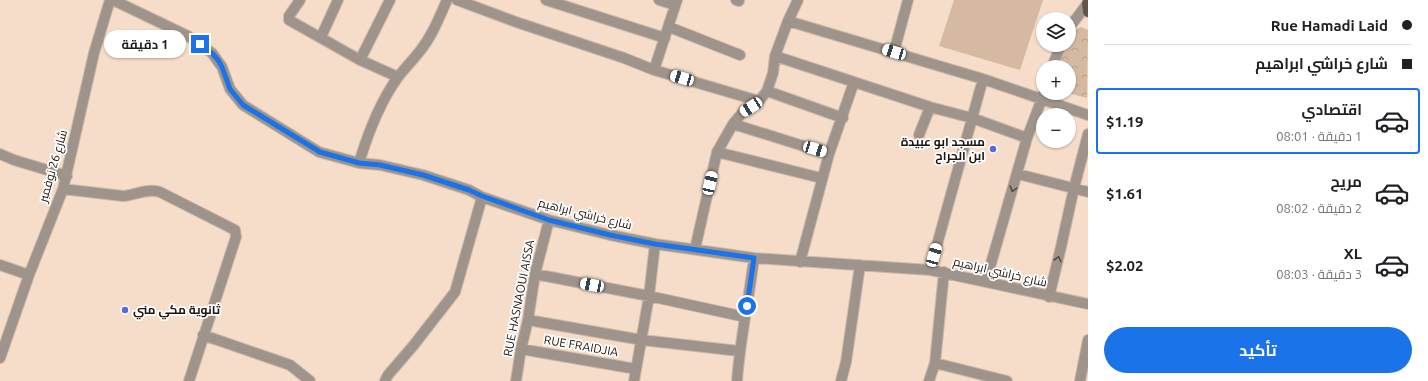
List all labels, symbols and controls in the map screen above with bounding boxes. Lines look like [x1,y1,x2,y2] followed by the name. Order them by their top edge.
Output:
[1036,12,1076,148] map controls
[1036,12,1076,52] button: layers
[1271,17,1388,34] text: Rue Hamadi Laid
[104,30,186,58] callout: 1 دقيقة
[191,35,209,53] route end
[121,37,169,51] text: 1 دقيقة
[881,43,907,61] car
[1255,55,1388,72] text: شارع خراشي ابراهيم
[1036,60,1076,100] button: +
[669,69,695,87] car
[738,95,764,119] car
[1302,101,1362,118] text: اقتصادي
[1374,103,1410,139] icon: car
[1036,108,1076,148] button: −
[1106,113,1144,130] text: $1.19
[36,128,71,205] street label: شارع 26 نوفمبر
[1276,129,1362,143] text: 1 دقيقة · 08:01
[901,135,985,165] place label: مسجد ابو عبيدة ابن الجراح
[802,140,828,158] car
[988,144,998,154] marker: مسجد ابو عبيدة ابن الجراح
[701,170,719,196] car
[1330,173,1362,190] text: مريح
[1374,175,1410,211] icon: car
[1009,185,1018,192] one-way arrow
[1106,185,1144,202] text: $1.61
[536,196,633,235] street label: شارع خراشي ابراهيم
[1276,201,1362,215] text: 2 دقيقة · 08:02
[501,238,536,357] street label: RUE HASNAOUI AISSA
[925,242,943,268] car
[1344,245,1362,262] text: XL
[1374,247,1410,283] icon: car
[951,254,1048,293] street label: شارع خراشي ابراهيم
[1054,256,1062,262] one-way arrow
[1106,257,1144,274] text: $2.02
[1276,267,1362,281] text: 3 دقيقة · 08:03
[579,277,605,293] car
[738,297,756,315] route start
[133,303,221,320] place label: ثانوية مكي مني
[120,305,130,315] marker: ثانوية مكي مني
[1104,327,1412,373] button: تأكيد
[543,333,619,358] street label: RUE FRAIDJIA

